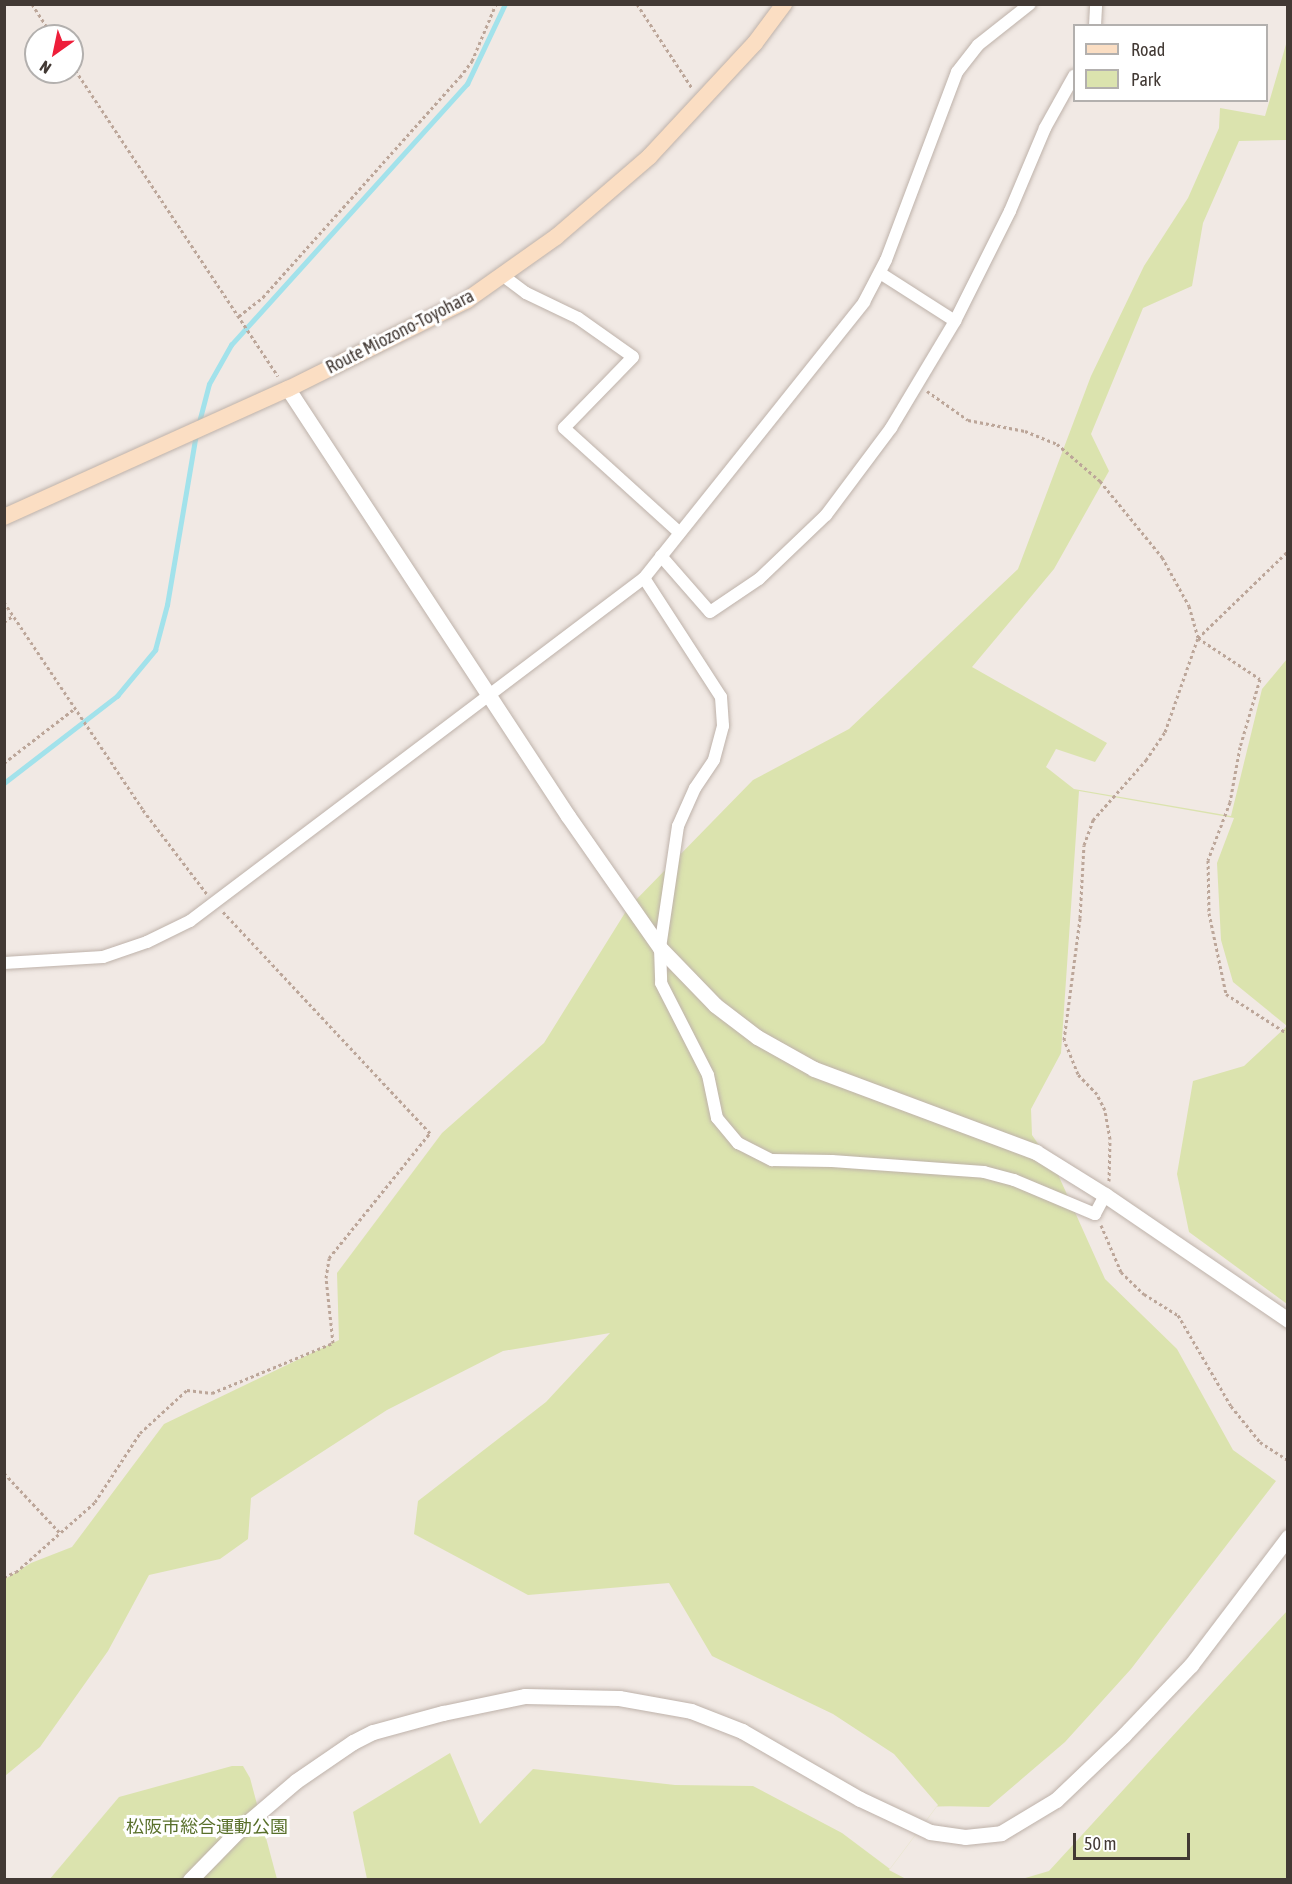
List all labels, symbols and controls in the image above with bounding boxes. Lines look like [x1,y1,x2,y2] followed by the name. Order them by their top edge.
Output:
[24,24,84,84] north arrow
[1073,24,1268,102] legend
[1131,39,1165,60] text: Road
[36,57,54,78] text: N
[1131,69,1161,90] text: Park
[322,285,478,379] street label: Route Miozono-Toyohara
[126,1816,288,1838] park label: 松阪市総合運動公園
[1076,1821,1193,1859] scale bar
[1084,1833,1116,1854] text: 50 m

